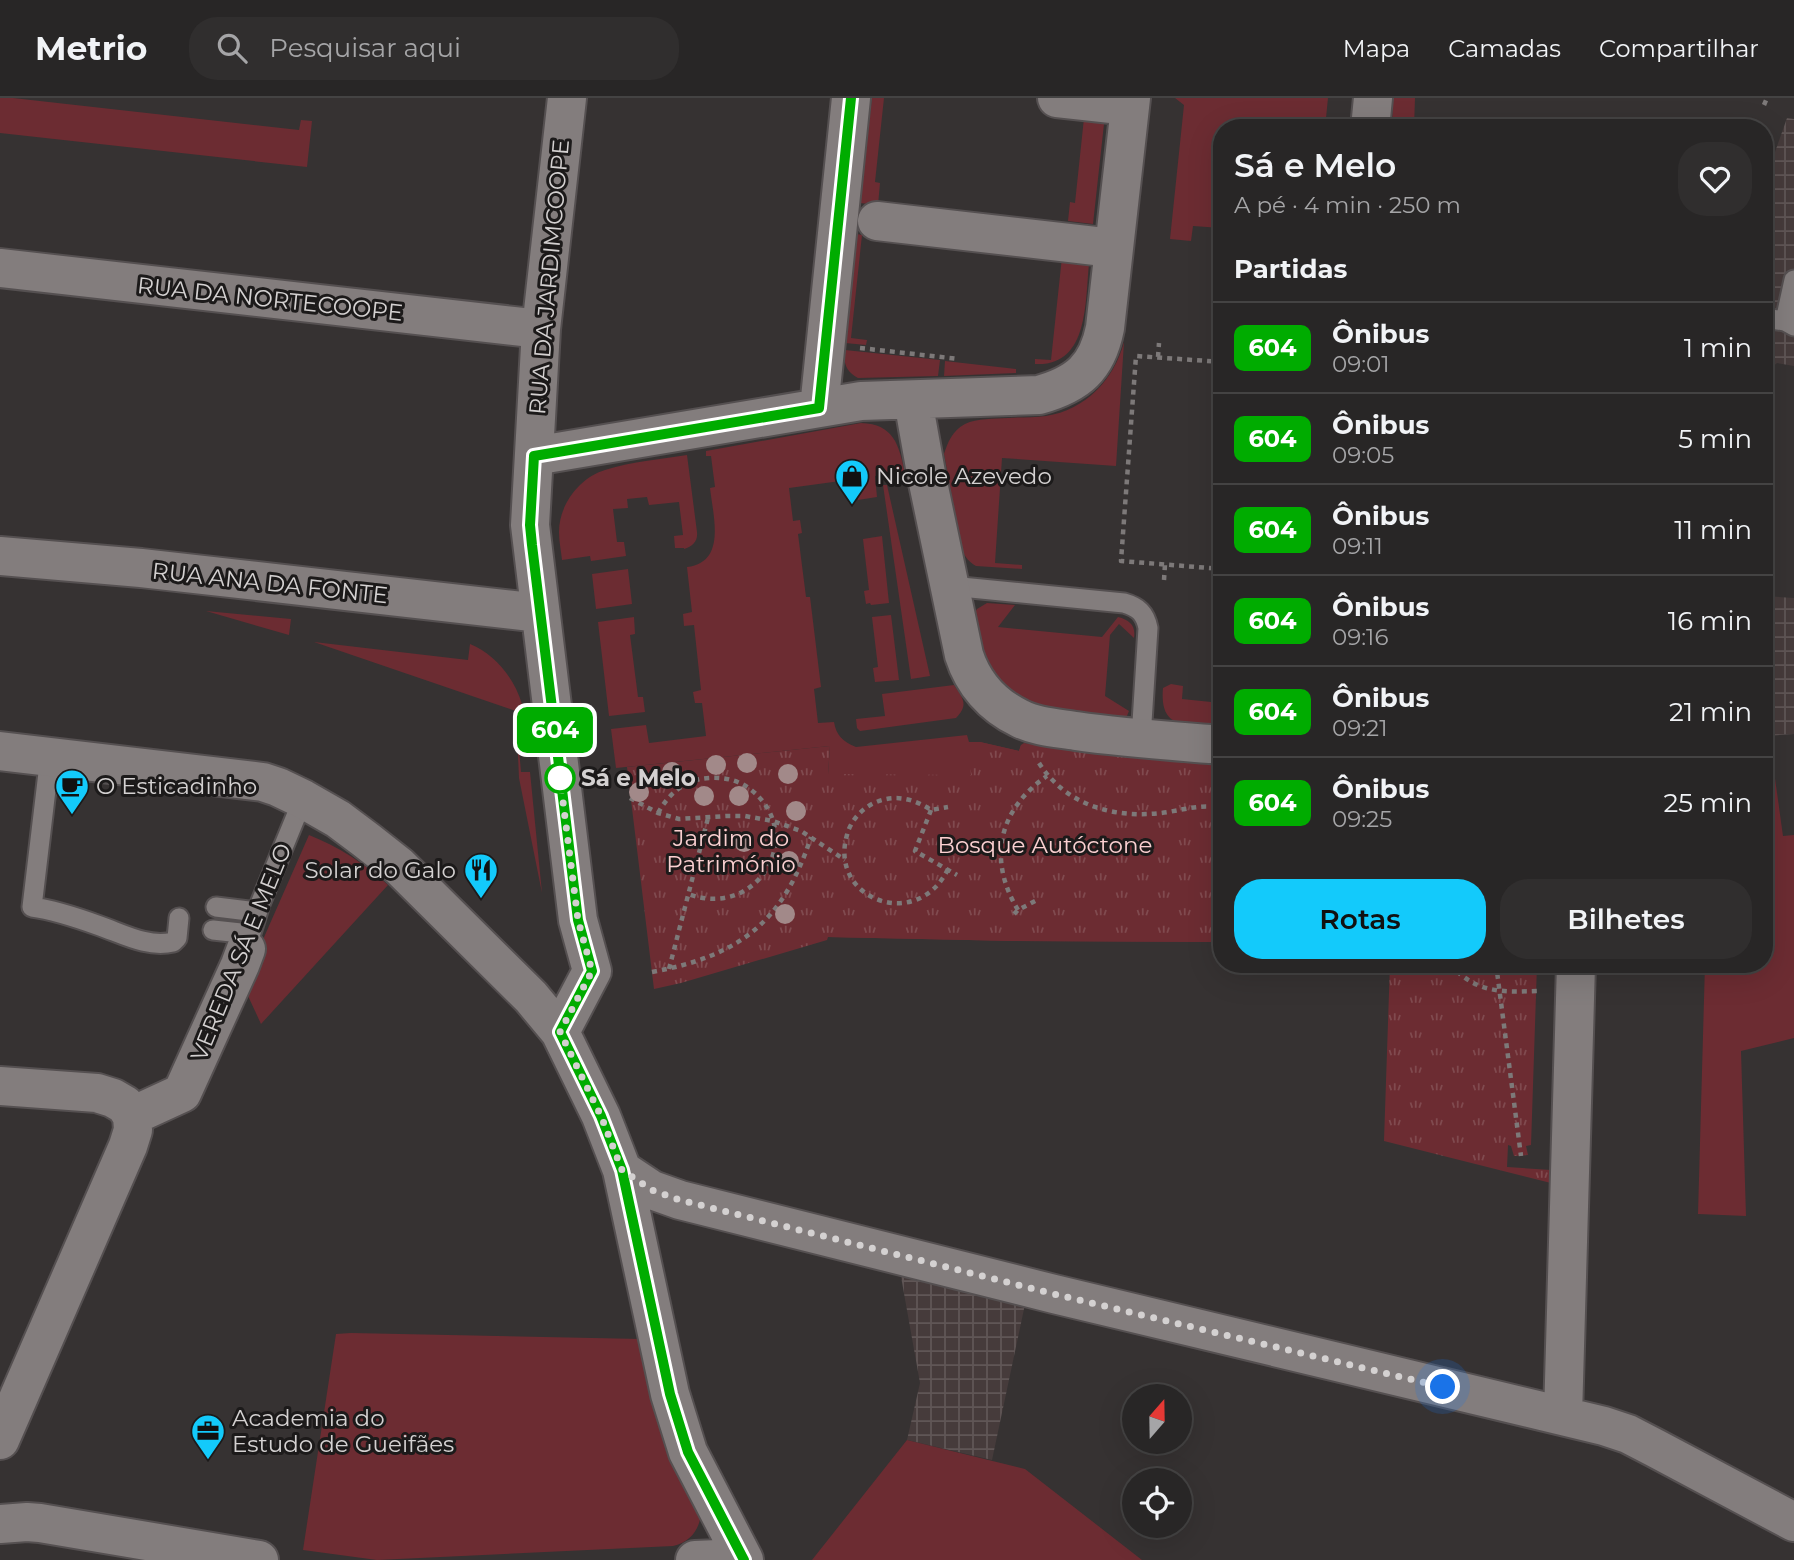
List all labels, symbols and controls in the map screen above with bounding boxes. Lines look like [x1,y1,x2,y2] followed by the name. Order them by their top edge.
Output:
[189,17,679,80] search box
[35,28,147,68] text: Metrio
[213,29,251,67] icon: search
[269,32,461,64] text: Pesquisar aqui
[1343,34,1410,63] text: Mapa
[1448,34,1561,63] text: Camadas
[1599,34,1759,63] text: Compartilhar
[523,138,575,416] street label: RUA DA JARDIMCOOPE
[1678,142,1752,216] button: heart
[1234,145,1396,185] text: Sá e Melo
[1234,191,1461,219] text: A pé · 4 min · 250 m
[1234,253,1347,285] text: Partidas
[136,271,404,327] street label: RUA DA NORTECOOPE
[1332,318,1429,350] text: Ônibus
[1684,332,1752,364] text: 1 min
[1248,333,1297,362] text: 604
[1332,350,1390,378] text: 09:01
[1332,409,1429,441] text: Ônibus
[1678,423,1752,455] text: 5 min
[1248,424,1297,453] text: 604
[1332,441,1394,469] text: 09:05
[833,457,871,506] shop icon: Nicole Azevedo
[876,462,1052,490] place label: Nicole Azevedo
[1332,500,1429,532] text: Ônibus
[1674,514,1752,546] text: 11 min
[1248,515,1297,544] text: 604
[1332,532,1383,560] text: 09:11
[151,557,389,609] street label: RUA ANA DA FONTE
[1332,591,1429,623] text: Ônibus
[1668,605,1752,637] text: 16 min
[1248,606,1297,635] text: 604
[1332,623,1388,651] text: 09:16
[1332,682,1429,714] text: Ônibus
[1669,696,1752,728] text: 21 min
[1248,697,1297,726] text: 604
[515,707,595,753] line badge: 604
[1332,714,1387,742] text: 09:21
[531,715,579,744] text: 604
[545,763,575,793] marker: Sá e Melo
[581,764,696,792] place label: Sá e Melo
[53,767,91,816] cafe icon: O Esticadinho
[96,772,257,800] place label: O Esticadinho
[1332,773,1429,805] text: Ônibus
[1664,787,1752,819] text: 25 min
[1248,788,1297,817] text: 604
[1332,805,1392,833] text: 09:25
[666,824,796,878] park label: Jardim do Património
[938,831,1152,859] park label: Bosque Autóctone
[184,839,298,1065] street label: VEREDA SÁ E MELO
[462,851,500,900] restaurant icon: Solar do Galo
[304,856,456,884] place label: Solar do Galo
[1234,879,1486,959] button: Rotas
[1500,879,1752,959] button: Bilhetes
[1425,1369,1460,1404] your location
[1122,1384,1192,1454] north arrow
[1122,1384,1192,1538] map controls
[232,1404,454,1458] place label: Academia do Estudo de Gueifães
[189,1412,227,1461] office icon: Academia do Estudo de Gueifães
[1122,1468,1192,1538] button: locate

